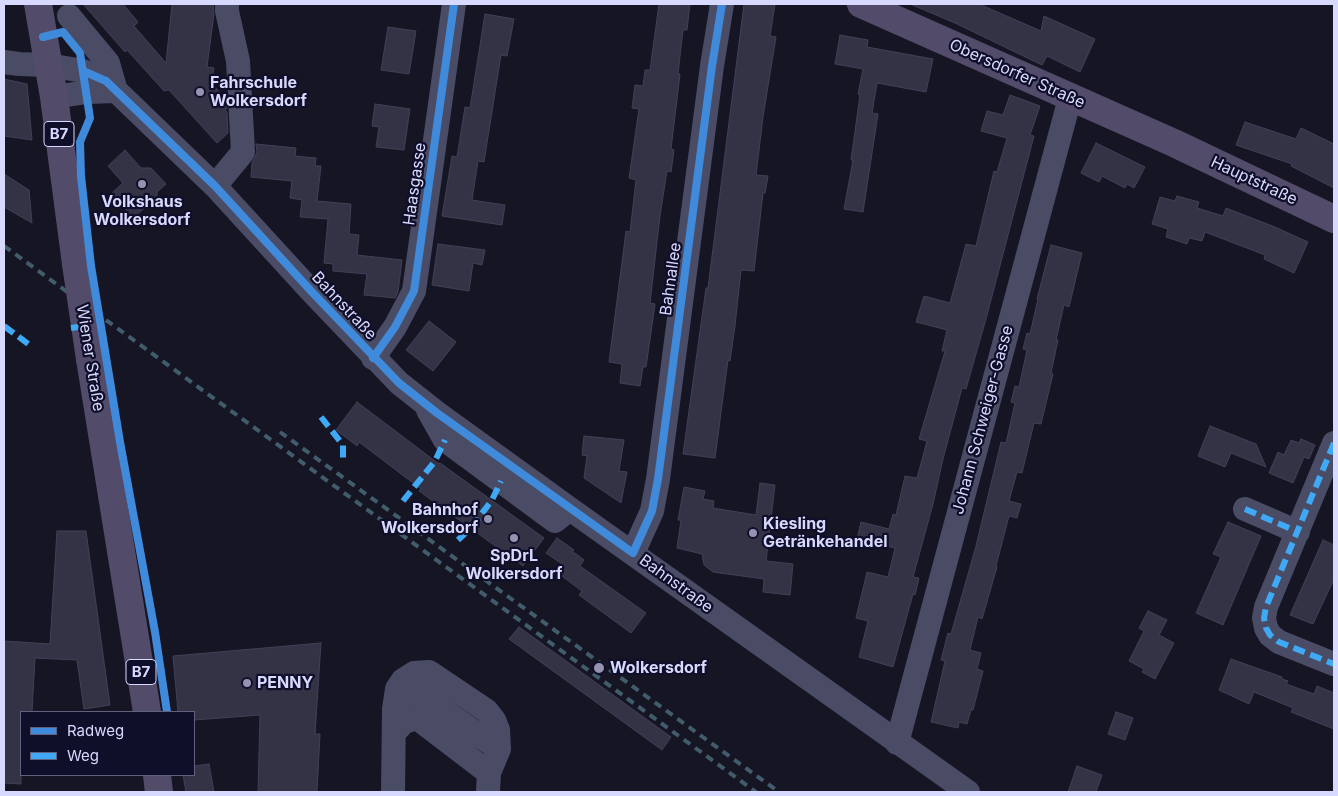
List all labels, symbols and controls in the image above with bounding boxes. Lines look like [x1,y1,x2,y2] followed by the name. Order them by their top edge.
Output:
[946,35,1088,113] street label: Obersdorfer Straße
[210,73,307,111] place label: Fahrschule Wolkersdorf
[194,86,206,98] marker: Fahrschule Wolkersdorf
[44,122,74,146] road number: B7
[400,141,430,227] street label: Haasgasse
[1208,153,1300,209] street label: Hauptstraße
[136,178,148,190] marker: Volkshaus Wolkersdorf
[94,192,190,230] place label: Volkshaus Wolkersdorf
[656,241,686,317] street label: Bahnallee
[308,268,380,344] street label: Bahnstraße
[72,303,108,413] street label: Wiener Straße
[949,324,1017,516] street label: Johann Schweiger-Gasse
[381,500,478,538] place label: Bahnhof Wolkersdorf
[482,513,494,525] marker: Bahnhof Wolkersdorf
[763,514,888,552] place label: Kiesling Getränkehandel
[747,527,759,539] marker: Kiesling Getränkehandel
[508,532,520,544] marker: SpDrL Wolkersdorf
[466,546,562,584] place label: SpDrL Wolkersdorf
[635,551,717,617] street label: Bahnstraße
[610,658,707,678] place label: Wolkersdorf
[126,660,156,684] road number: B7
[592,661,606,675] marker: Wolkersdorf
[257,673,313,693] place label: PENNY
[241,677,253,689] marker: PENNY
[20,711,195,776] legend
[67,721,124,740] text: Radweg
[67,746,99,765] text: Weg

